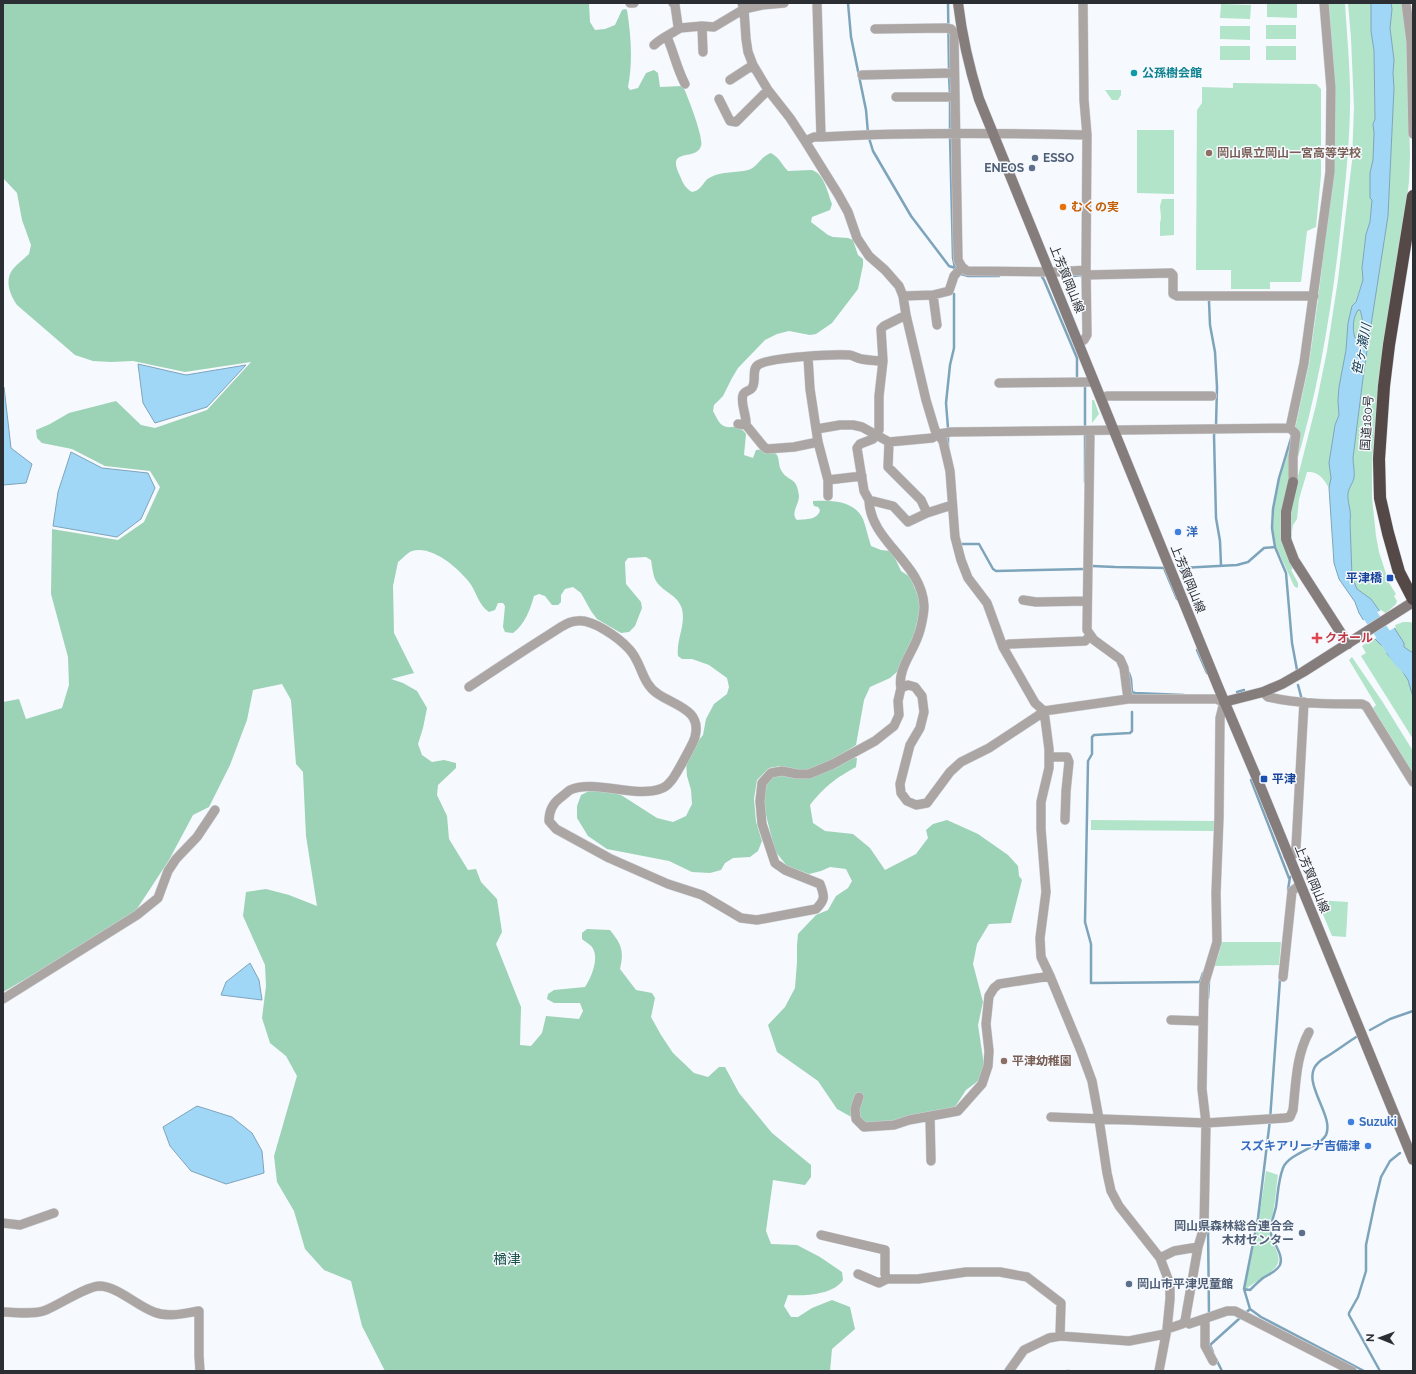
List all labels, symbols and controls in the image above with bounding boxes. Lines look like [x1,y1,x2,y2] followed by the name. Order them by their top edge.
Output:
[1142,66,1202,80] place label: 公孫樹会館
[1129,68,1139,78] marker: 公孫樹会館
[1217,146,1361,160] place label: 岡山県立岡山一宮高等学校
[1204,148,1214,158] marker: 岡山県立岡山一宮高等学校
[1043,151,1074,165] place label: ESSO
[1030,153,1040,163] marker: ESSO
[984,161,1024,175] place label: ENEOS
[1027,163,1037,173] marker: ENEOS
[1071,200,1119,214] place label: むくの実
[1058,202,1068,212] marker: むくの実
[1047,243,1087,315] street label: 上芳賀岡山線
[1349,320,1374,376] water label: 笹ヶ瀬川
[1358,395,1376,451] street label: 国道180号
[1186,525,1198,539] place label: 洋
[1173,527,1183,537] marker: 洋
[1168,543,1208,615] street label: 上芳賀岡山線
[1346,571,1383,585] place label: 平津橋
[1385,573,1395,583] marker: 平津橋
[1325,631,1373,645] place label: クオール
[1312,633,1322,643] marker: クオール
[1272,772,1296,786] place label: 平津
[1259,774,1269,784] marker: 平津
[1292,843,1332,915] street label: 上芳賀岡山線
[1012,1054,1072,1068] place label: 平津幼稚園
[999,1056,1009,1066] marker: 平津幼稚園
[1359,1115,1397,1129] place label: Suzuki
[1346,1117,1356,1127] marker: Suzuki
[1240,1139,1360,1153] place label: スズキアリーナ吉備津
[1363,1141,1373,1151] marker: スズキアリーナ吉備津
[1174,1219,1294,1247] place label: 岡山県森林総合連合会 木材センター
[1297,1228,1307,1238] marker: 岡山県森林総合連合会 木材センター
[493,1251,521,1267] district label: 楢津
[1137,1277,1233,1291] place label: 岡山市平津児童館
[1124,1279,1134,1289] marker: 岡山市平津児童館
[1360,1318,1400,1358] north arrow
[1364,1334,1377,1342] text: N

